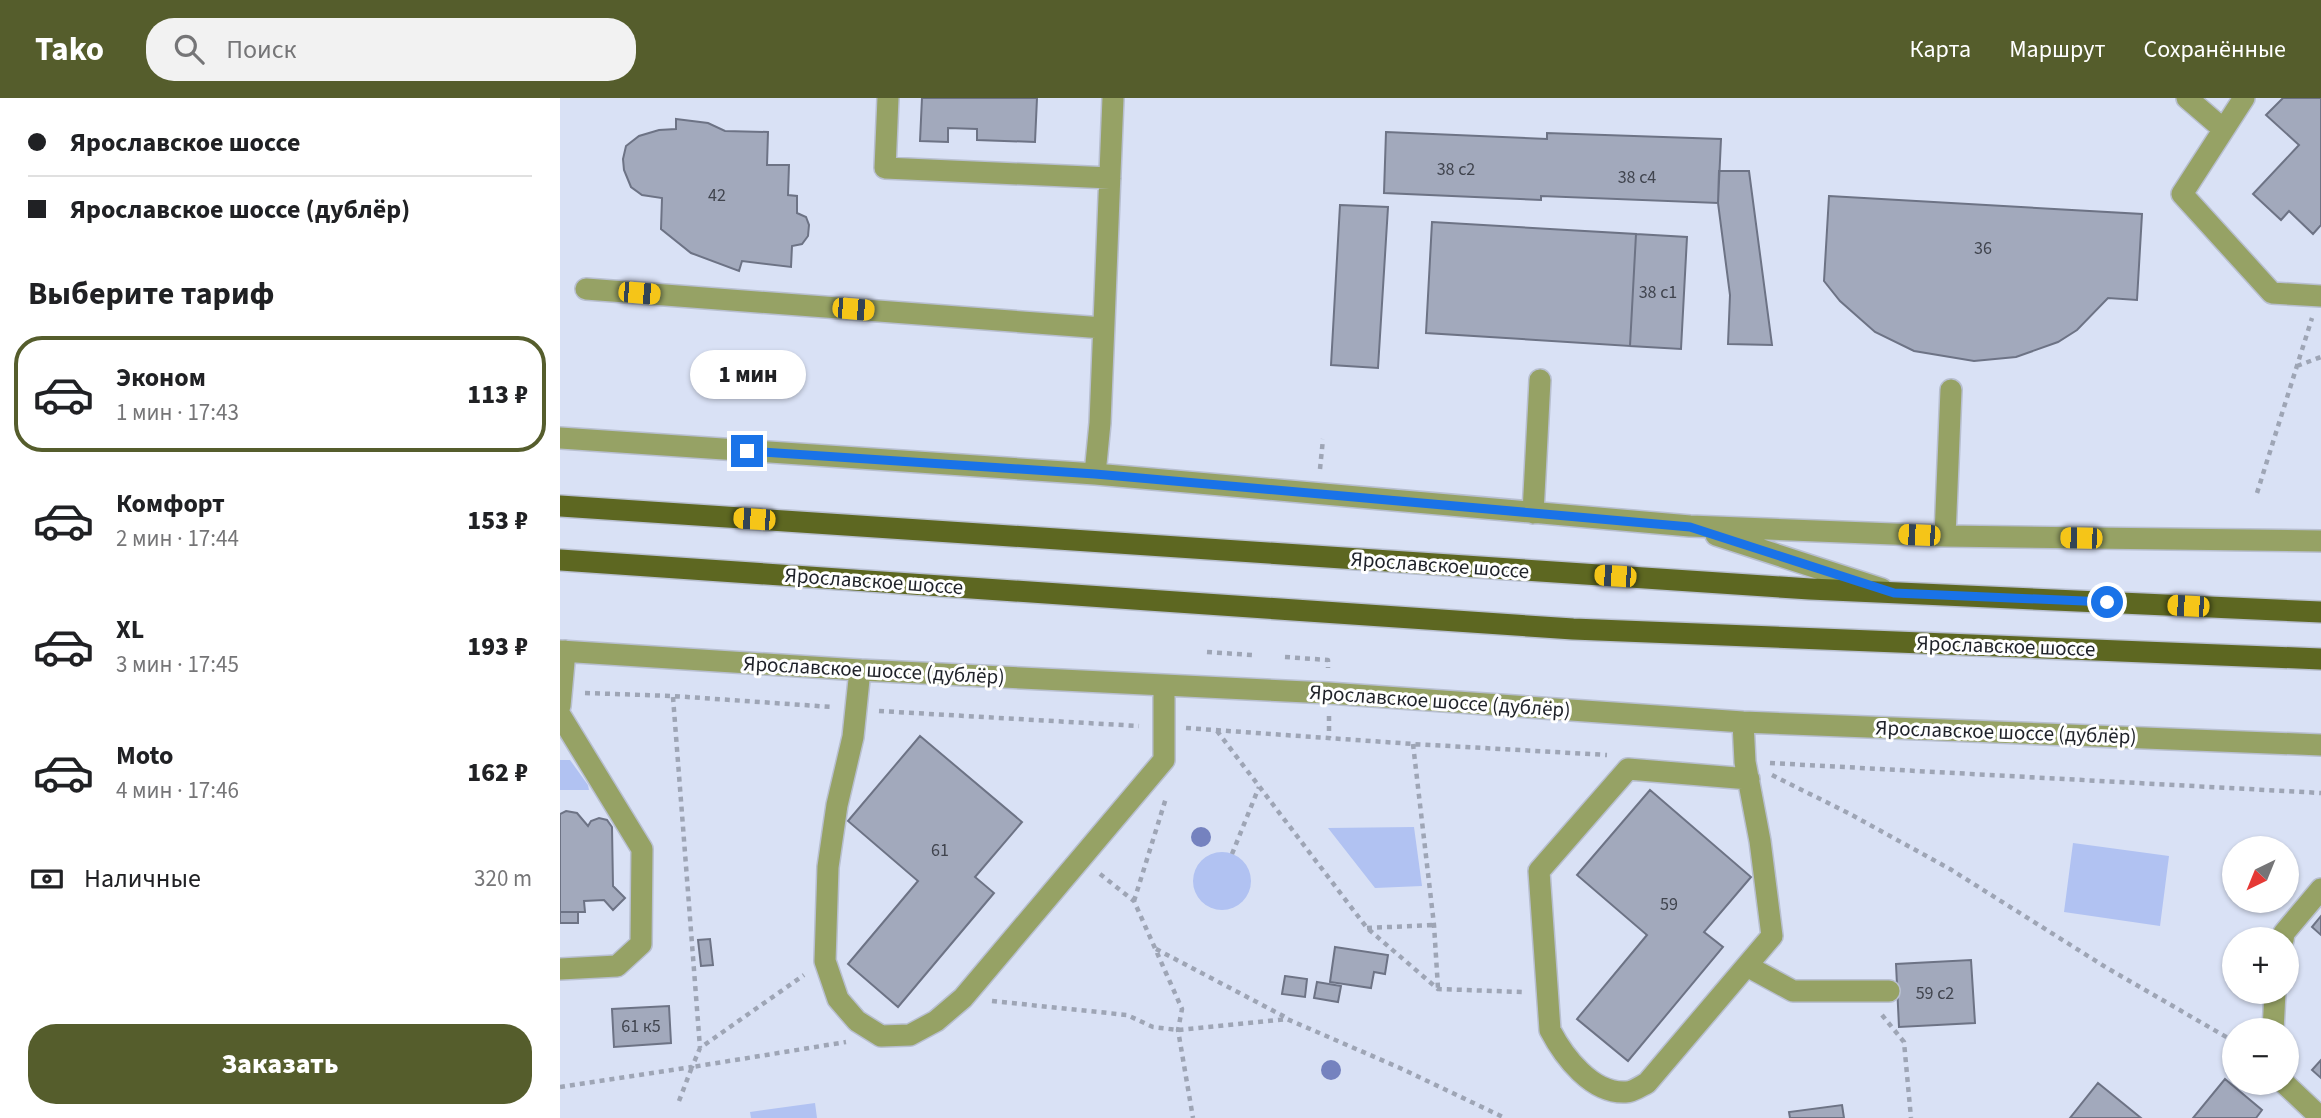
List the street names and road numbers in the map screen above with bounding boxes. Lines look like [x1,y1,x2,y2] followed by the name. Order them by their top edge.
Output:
[1350,544,1530,586] street label: Ярославское шоссе
[784,560,964,602] street label: Ярославское шоссе
[1916,628,2096,664] street label: Ярославское шоссе
[743,648,1005,692] street label: Ярославское шоссе (дублёр)
[1308,677,1572,725] street label: Ярославское шоссе (дублёр)
[1875,712,2137,752] street label: Ярославское шоссе (дублёр)

